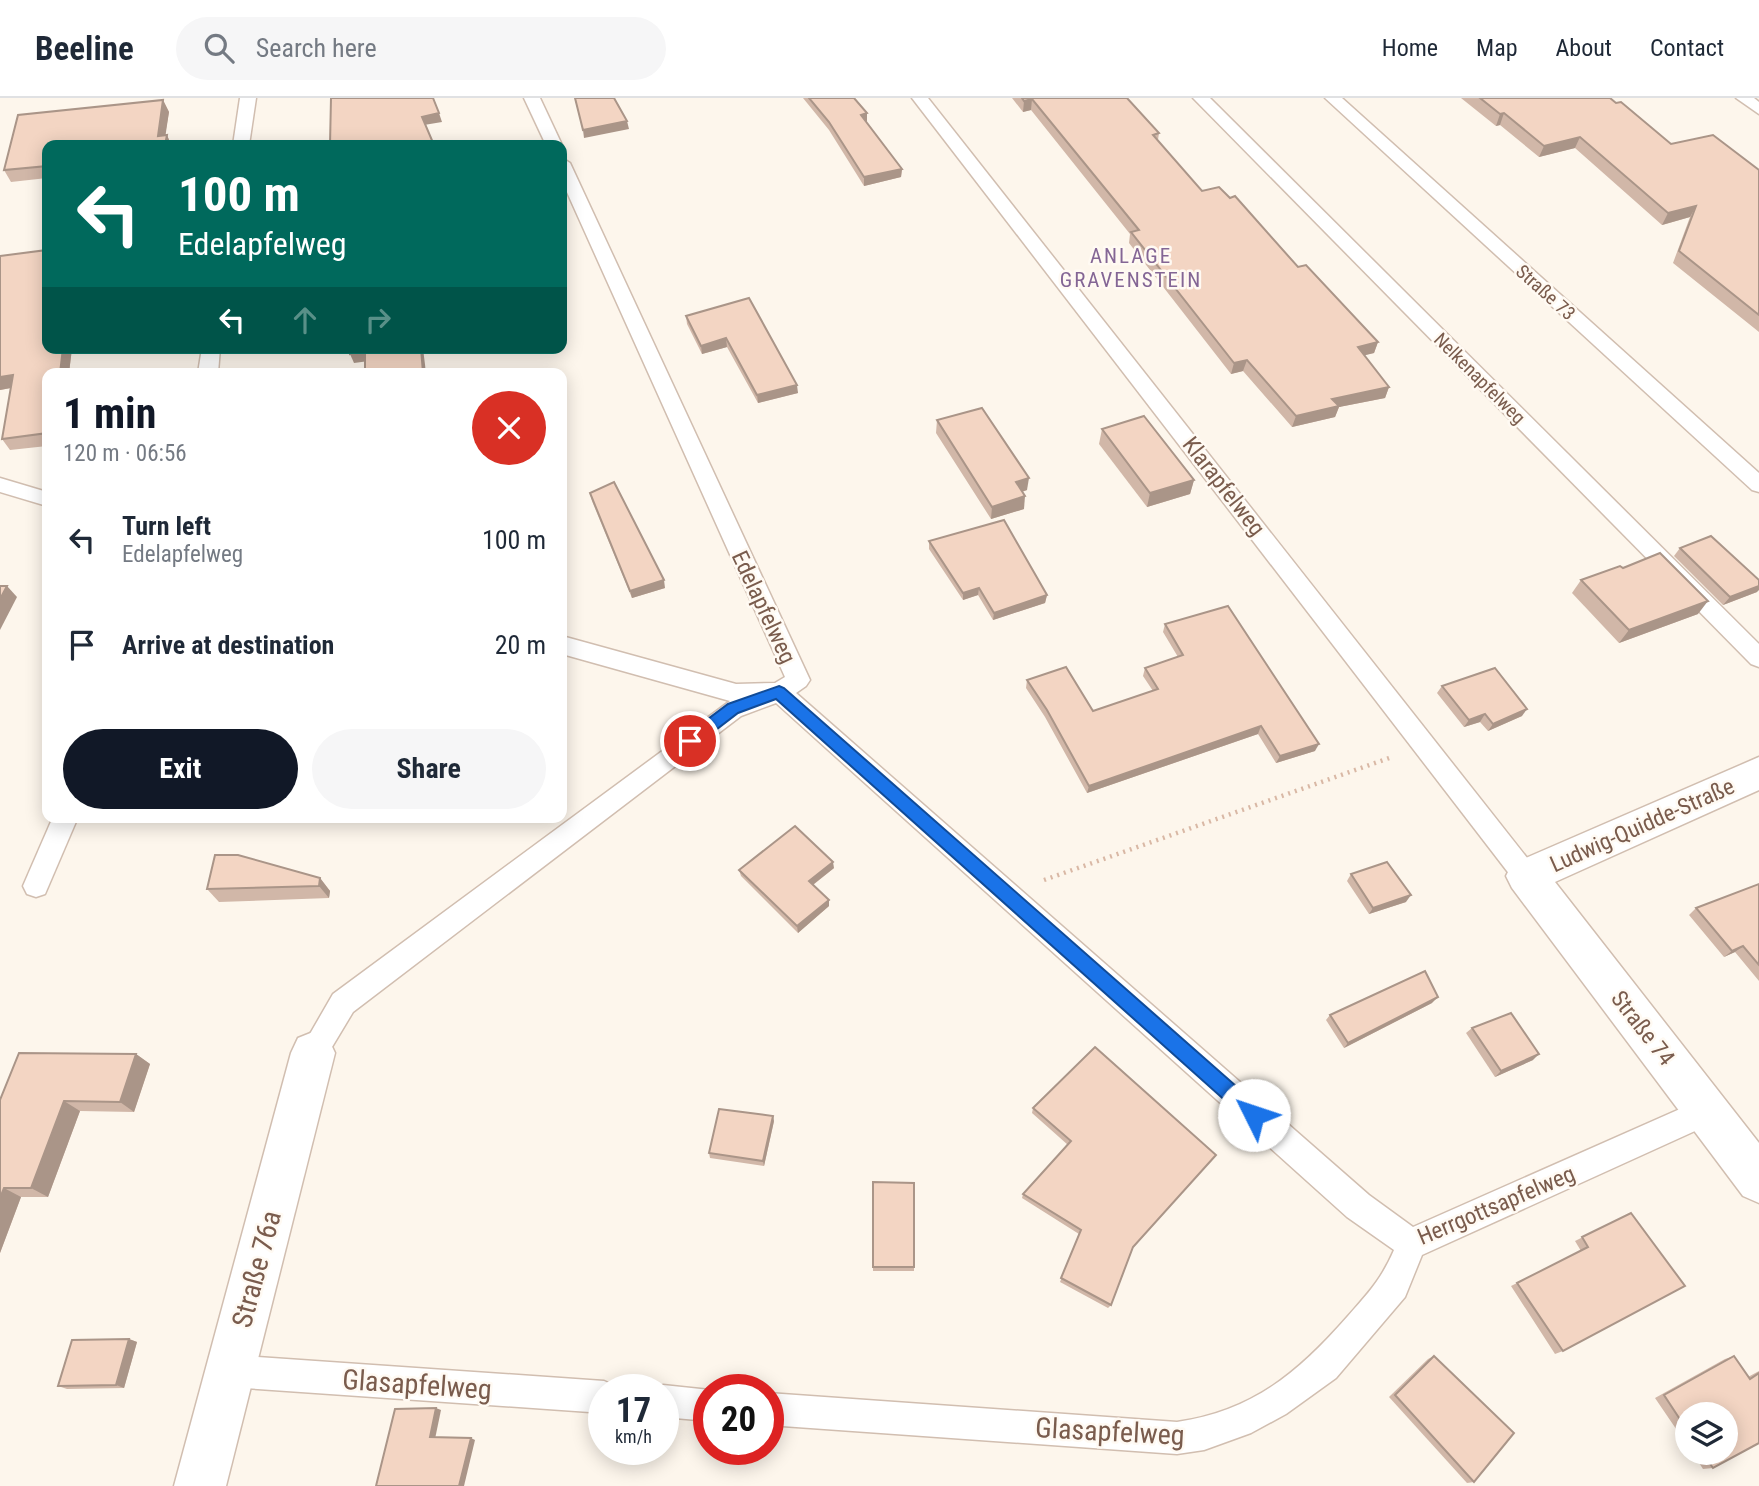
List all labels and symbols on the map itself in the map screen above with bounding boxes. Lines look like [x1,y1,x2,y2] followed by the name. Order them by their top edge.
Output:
[1060,244,1202,292] district label: ANLAGE GRAVENSTEIN
[1511,260,1580,325] street label: Straße 73
[1429,328,1530,429] street label: Nelkenapfelweg
[1177,432,1271,541] street label: Klarapfelweg
[726,547,801,668] street label: Edelapfelweg
[660,711,720,771] pin
[1546,773,1739,878] street label: Ludwig-Quidde-Straße
[1605,986,1680,1071] street label: Straße 74
[1217,1078,1291,1152] position arrow
[1413,1160,1579,1251] street label: Herrgottsapfelweg
[225,1207,288,1331] street label: Straße 76a
[341,1363,493,1406] street label: Glasapfelweg
[693,1374,784,1465] speed limit sign: 20
[1034,1411,1186,1452] street label: Glasapfelweg

